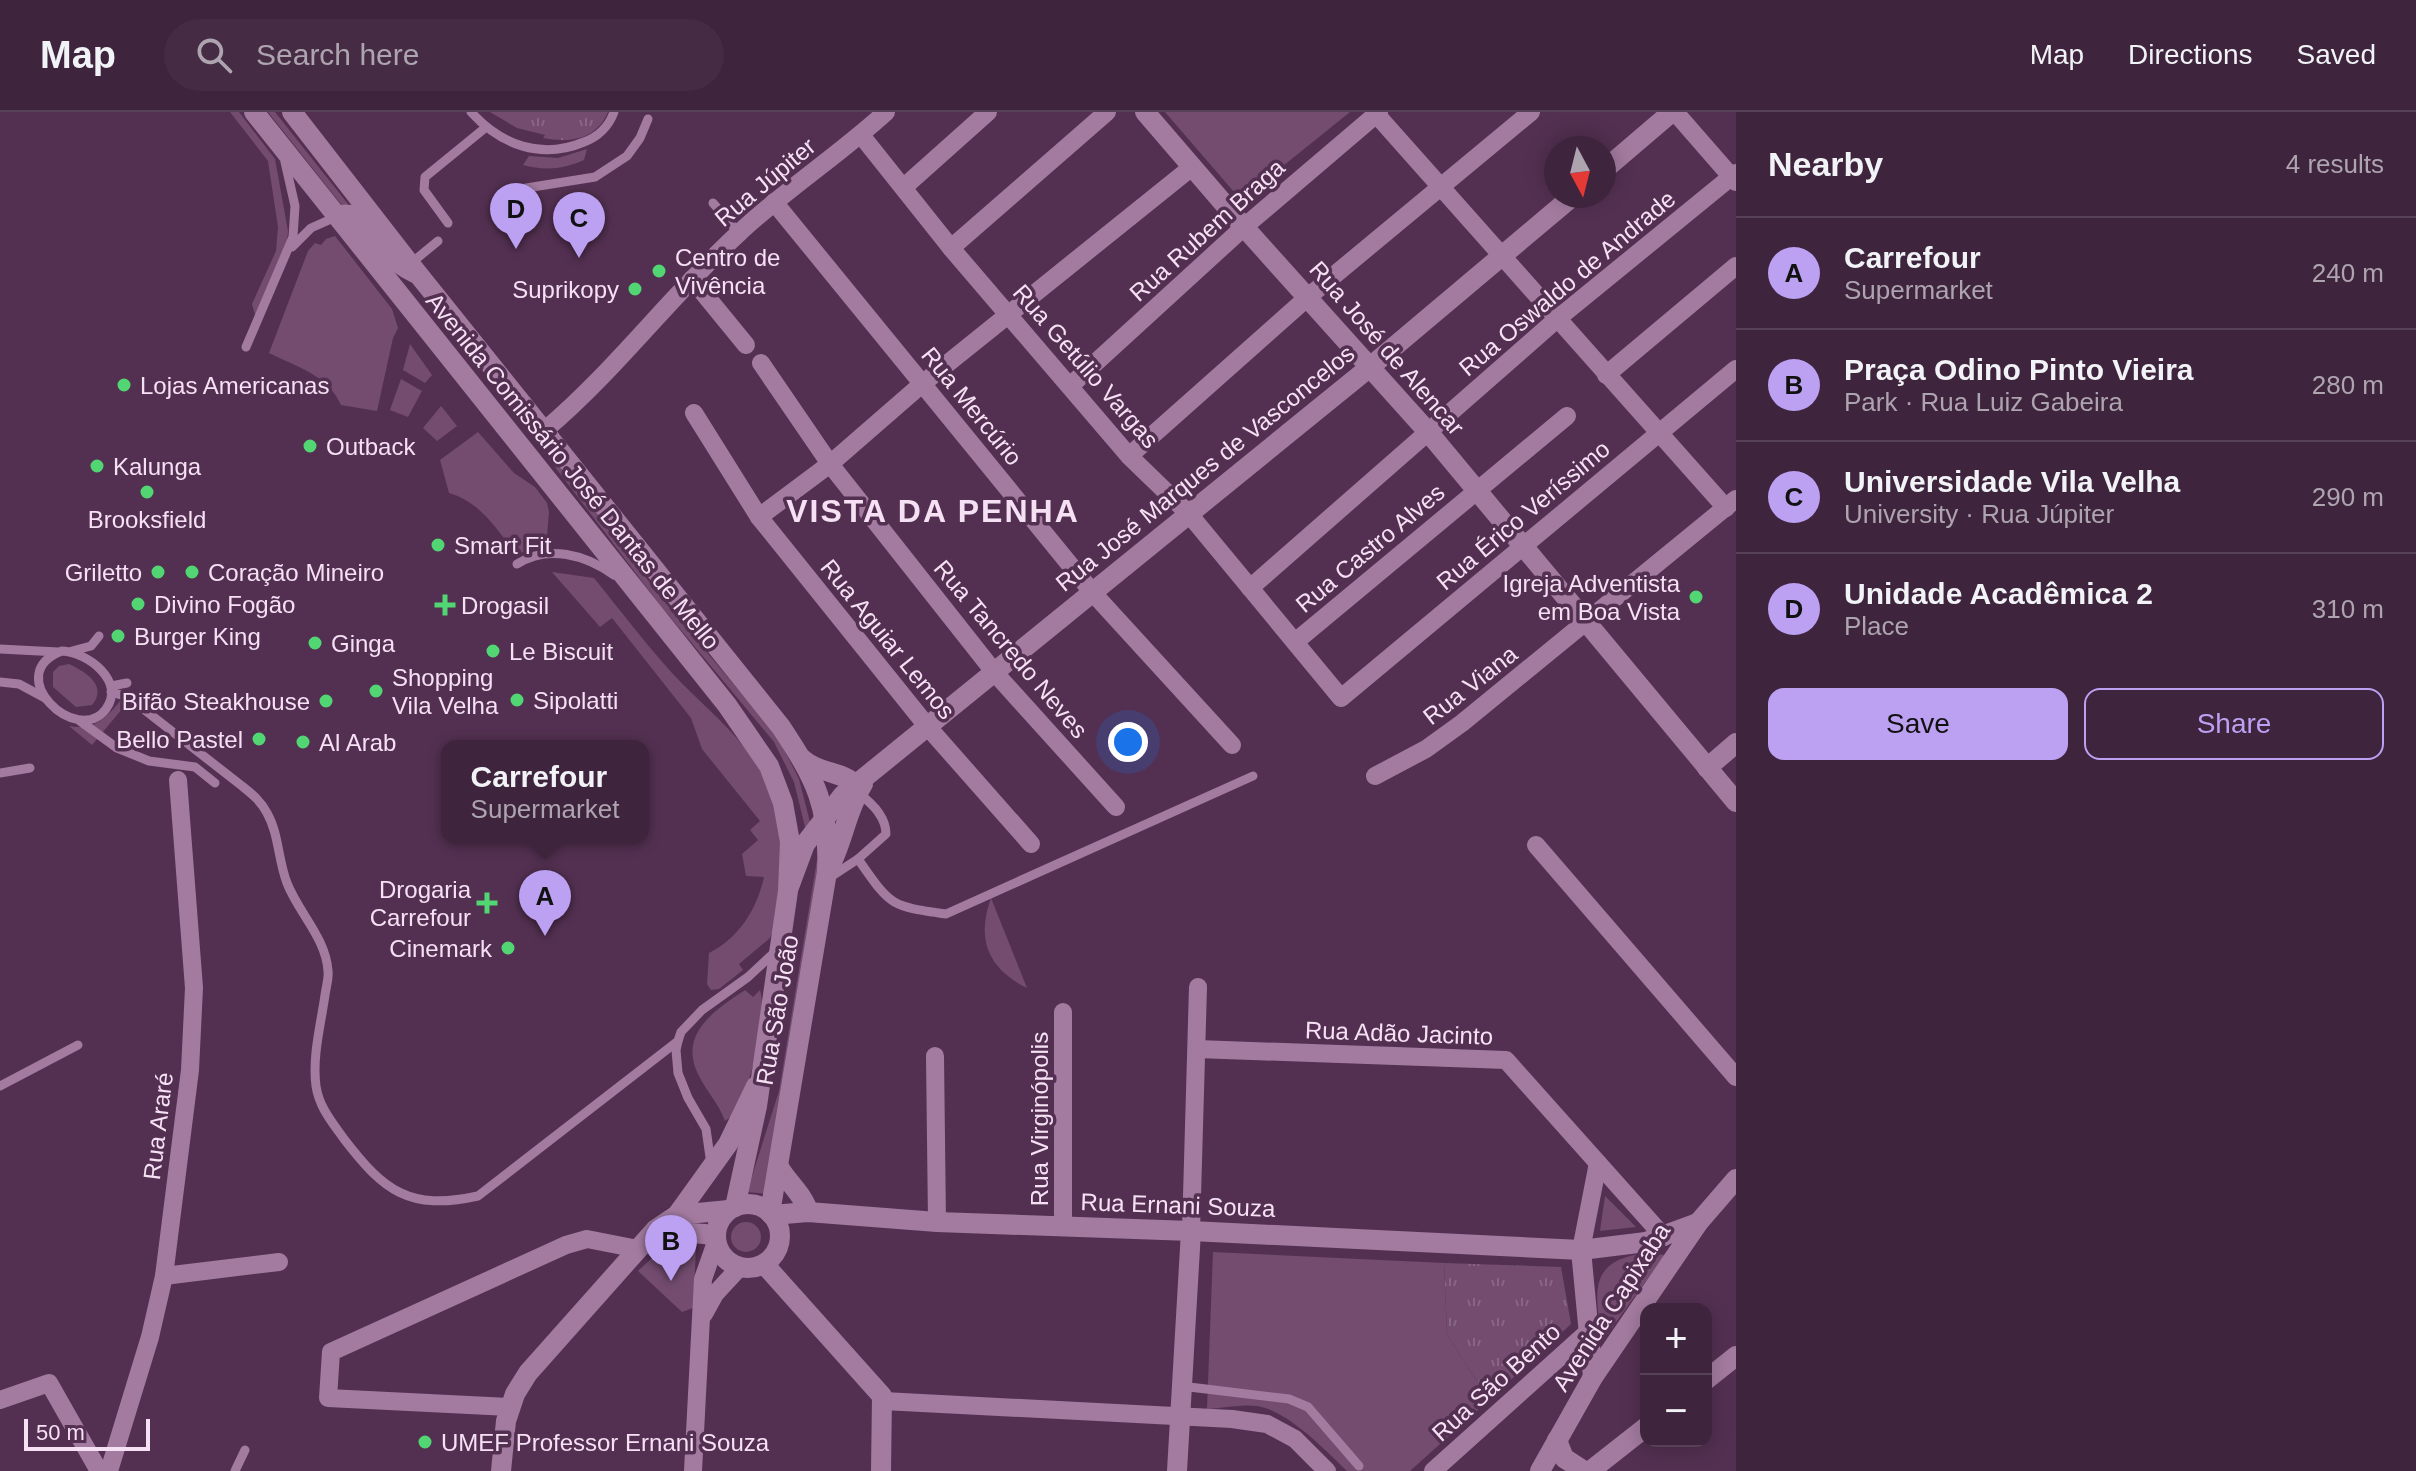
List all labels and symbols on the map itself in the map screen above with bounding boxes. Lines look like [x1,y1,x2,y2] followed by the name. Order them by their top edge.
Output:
[709,132,821,232] street label: Rua Júpiter
[1544,136,1616,208] north arrow
[1124,153,1290,307] street label: Rua Rubem Braga
[490,183,542,249] pin: D
[1454,185,1680,381] street label: Rua Oswaldo de Andrade
[553,192,605,258] pin: C
[675,244,780,299] place label: Centro de Vivência
[1304,256,1470,440] street label: Rua José de Alencar
[650,262,668,280] marker: Centro de Vivência
[512,276,619,303] place label: Suprikopy
[1008,279,1164,453] street label: Rua Getúlio Vargas
[626,280,644,298] marker: Suprikopy
[421,287,725,655] street label: Avenida Comissário José Dantas de Mello
[1050,339,1360,597] street label: Rua José Marques de Vasconcelos
[916,342,1028,470] street label: Rua Mercúrio
[140,372,329,399] place label: Lojas Americanas
[115,376,133,394] marker: Lojas Americanas
[326,433,416,460] place label: Outback
[1431,435,1615,595] street label: Rua Érico Veríssimo
[301,437,319,455] marker: Outback
[113,453,202,480] place label: Kalunga
[88,457,106,475] marker: Kalunga
[1290,478,1450,618] street label: Rua Castro Alves
[138,483,156,501] marker: Brooksfield
[786,493,1080,529] district label: VISTA DA PENHA
[88,506,206,533] place label: Brooksfield
[454,532,552,559] place label: Smart Fit
[429,536,447,554] marker: Smart Fit
[815,554,961,724] street label: Rua Aguiar Lemos
[929,555,1093,743] street label: Rua Tancredo Neves
[65,559,142,586] place label: Griletto
[208,559,384,586] place label: Coração Mineiro
[149,563,167,581] marker: Griletto
[183,563,201,581] marker: Coração Mineiro
[1503,570,1681,625] place label: Igreja Adventista em Boa Vista
[1687,588,1705,606] marker: Igreja Adventista em Boa Vista
[154,591,295,618] place label: Divino Fogão
[461,592,549,619] place label: Drogasil
[129,595,147,613] marker: Divino Fogão
[436,596,454,614] marker: Drogasil
[134,623,261,650] place label: Burger King
[109,627,127,645] marker: Burger King
[331,630,396,657] place label: Ginga
[306,634,324,652] marker: Ginga
[509,638,613,665] place label: Le Biscuit
[1418,640,1523,730] street label: Rua Viana
[484,642,502,660] marker: Le Biscuit
[392,664,499,719] place label: Shopping Vila Velha
[367,682,385,700] marker: Shopping Vila Velha
[533,687,618,714] place label: Sipolatti
[122,688,310,715] place label: Bifão Steakhouse
[508,691,526,709] marker: Sipolatti
[317,692,335,710] marker: Bifão Steakhouse
[1108,722,1148,762] your location
[116,726,243,753] place label: Bello Pastel
[319,729,396,756] place label: Al Arab
[250,730,268,748] marker: Bello Pastel
[294,733,312,751] marker: Al Arab
[519,870,571,936] pin: A
[370,876,472,931] place label: Drogaria Carrefour
[478,894,496,912] marker: Drogaria Carrefour
[750,933,804,1087] street label: Rua São João
[389,935,493,962] place label: Cinemark
[499,939,517,957] marker: Cinemark
[1305,1016,1493,1050] street label: Rua Adão Jacinto
[1026,1032,1053,1206] street label: Rua Virginópolis
[138,1071,178,1181] street label: Rua Araré
[1080,1188,1276,1222] street label: Rua Ernani Souza
[645,1215,697,1281] pin: B
[1547,1218,1676,1396] street label: Avenida Capixaba
[1426,1318,1566,1446] street label: Rua São Bento
[24,1415,150,1451] scale bar
[441,1429,770,1456] place label: UMEF Professor Ernani Souza
[416,1433,434,1451] marker: UMEF Professor Ernani Souza

